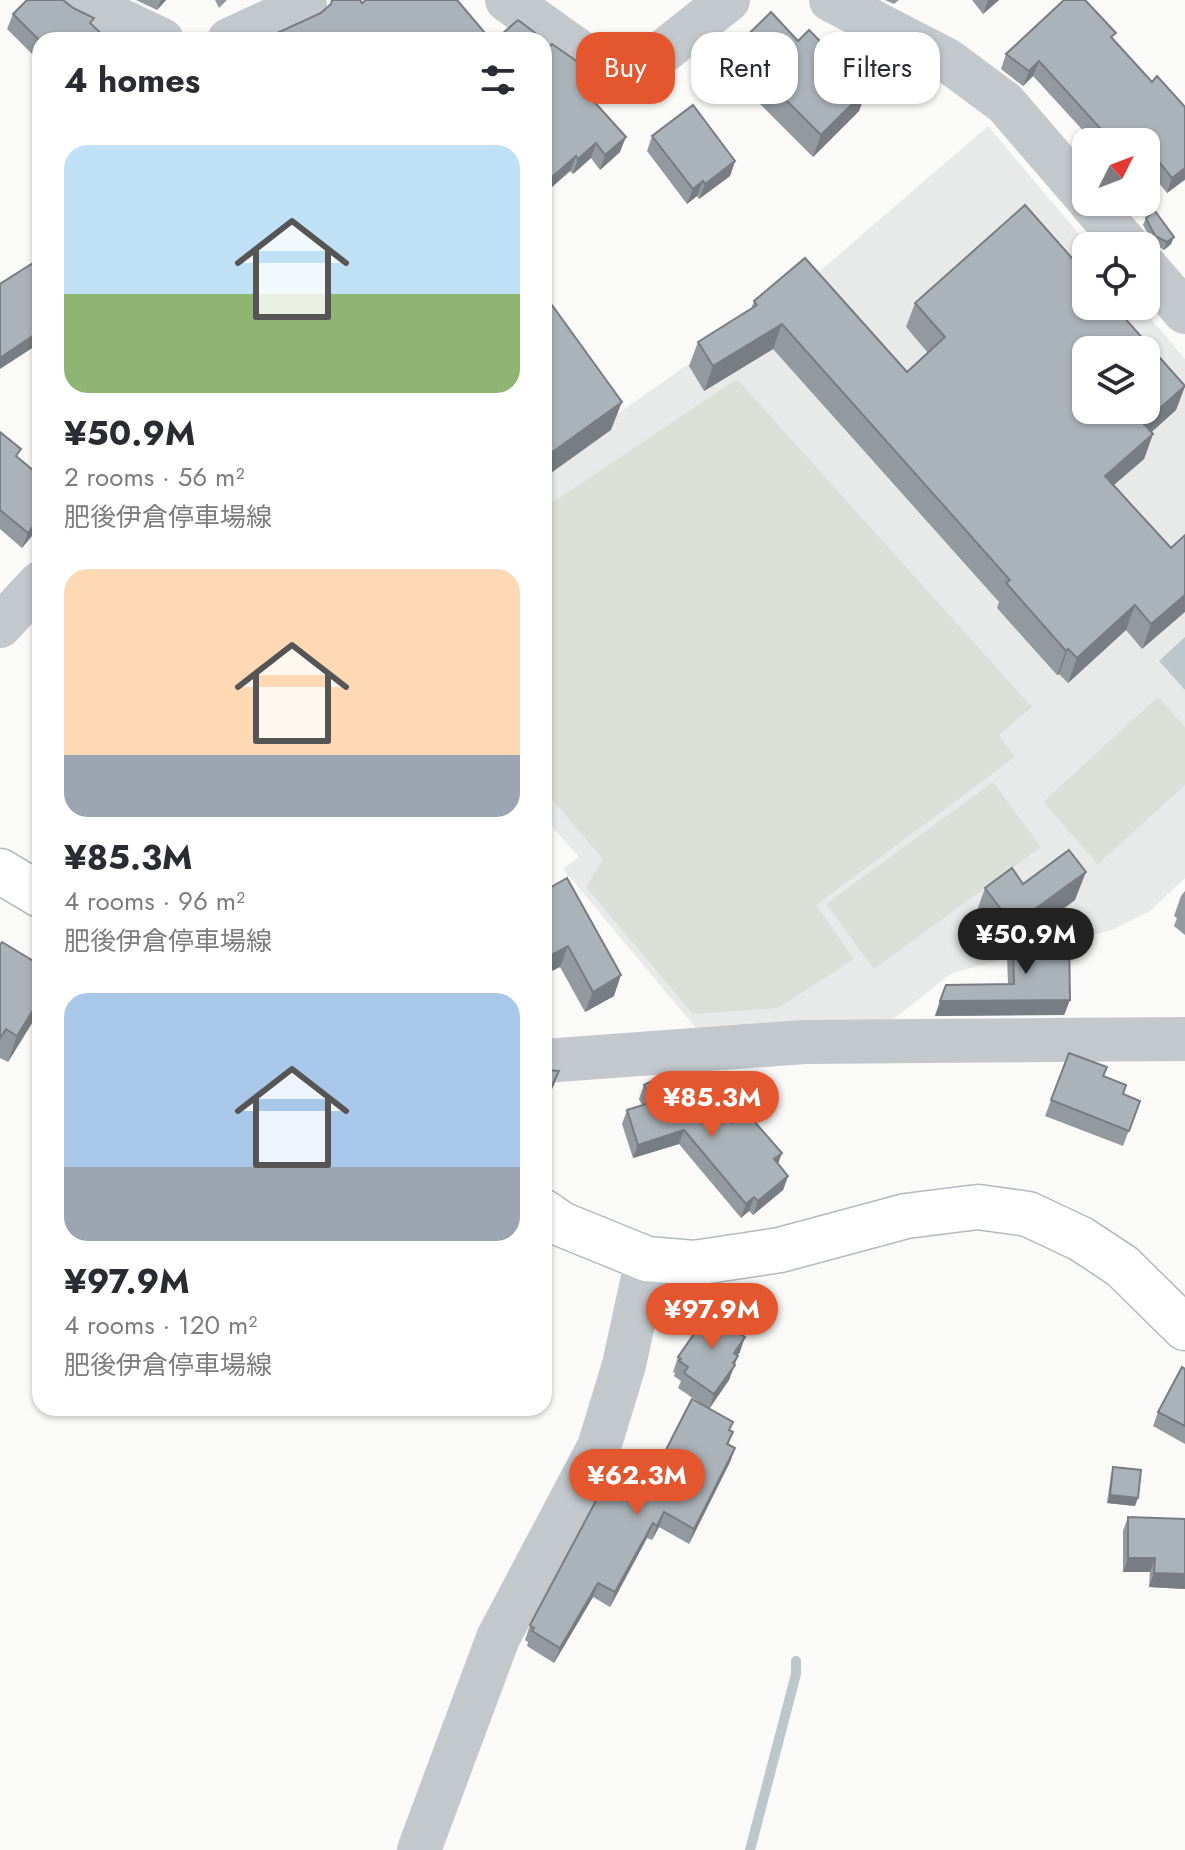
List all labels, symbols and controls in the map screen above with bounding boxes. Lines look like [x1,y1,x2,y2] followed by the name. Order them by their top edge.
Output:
[576,32,675,104] chip: Buy
[691,32,798,104] chip: Rent
[814,32,940,104] chip: Filters
[64,56,200,105] text: 4 homes
[476,58,520,102] icon: filters
[1072,128,1160,216] north arrow
[1072,128,1160,424] map controls
[220,197,364,341] icon: home
[1072,232,1160,320] button: locate
[1072,336,1160,424] button: layers
[64,409,195,458] text: ¥50.9M
[64,458,244,496] text: 2 rooms · 56 m²
[64,498,272,536] text: 肥後伊倉停車場線
[220,621,364,765] icon: home
[64,833,192,882] text: ¥85.3M
[64,882,245,920] text: 4 rooms · 96 m²
[961,908,1091,976] pin: ¥50.9M
[976,915,1076,953] text: ¥50.9M
[64,922,272,960] text: 肥後伊倉停車場線
[220,1045,364,1189] icon: home
[647,1071,777,1139] pin: ¥85.3M
[663,1078,761,1116] text: ¥85.3M
[64,1257,190,1306] text: ¥97.9M
[647,1283,777,1351] pin: ¥97.9M
[664,1290,760,1328] text: ¥97.9M
[64,1306,257,1344] text: 4 rooms · 120 m²
[64,1346,272,1384] text: 肥後伊倉停車場線
[572,1449,702,1517] pin: ¥62.3M
[587,1456,687,1494] text: ¥62.3M

